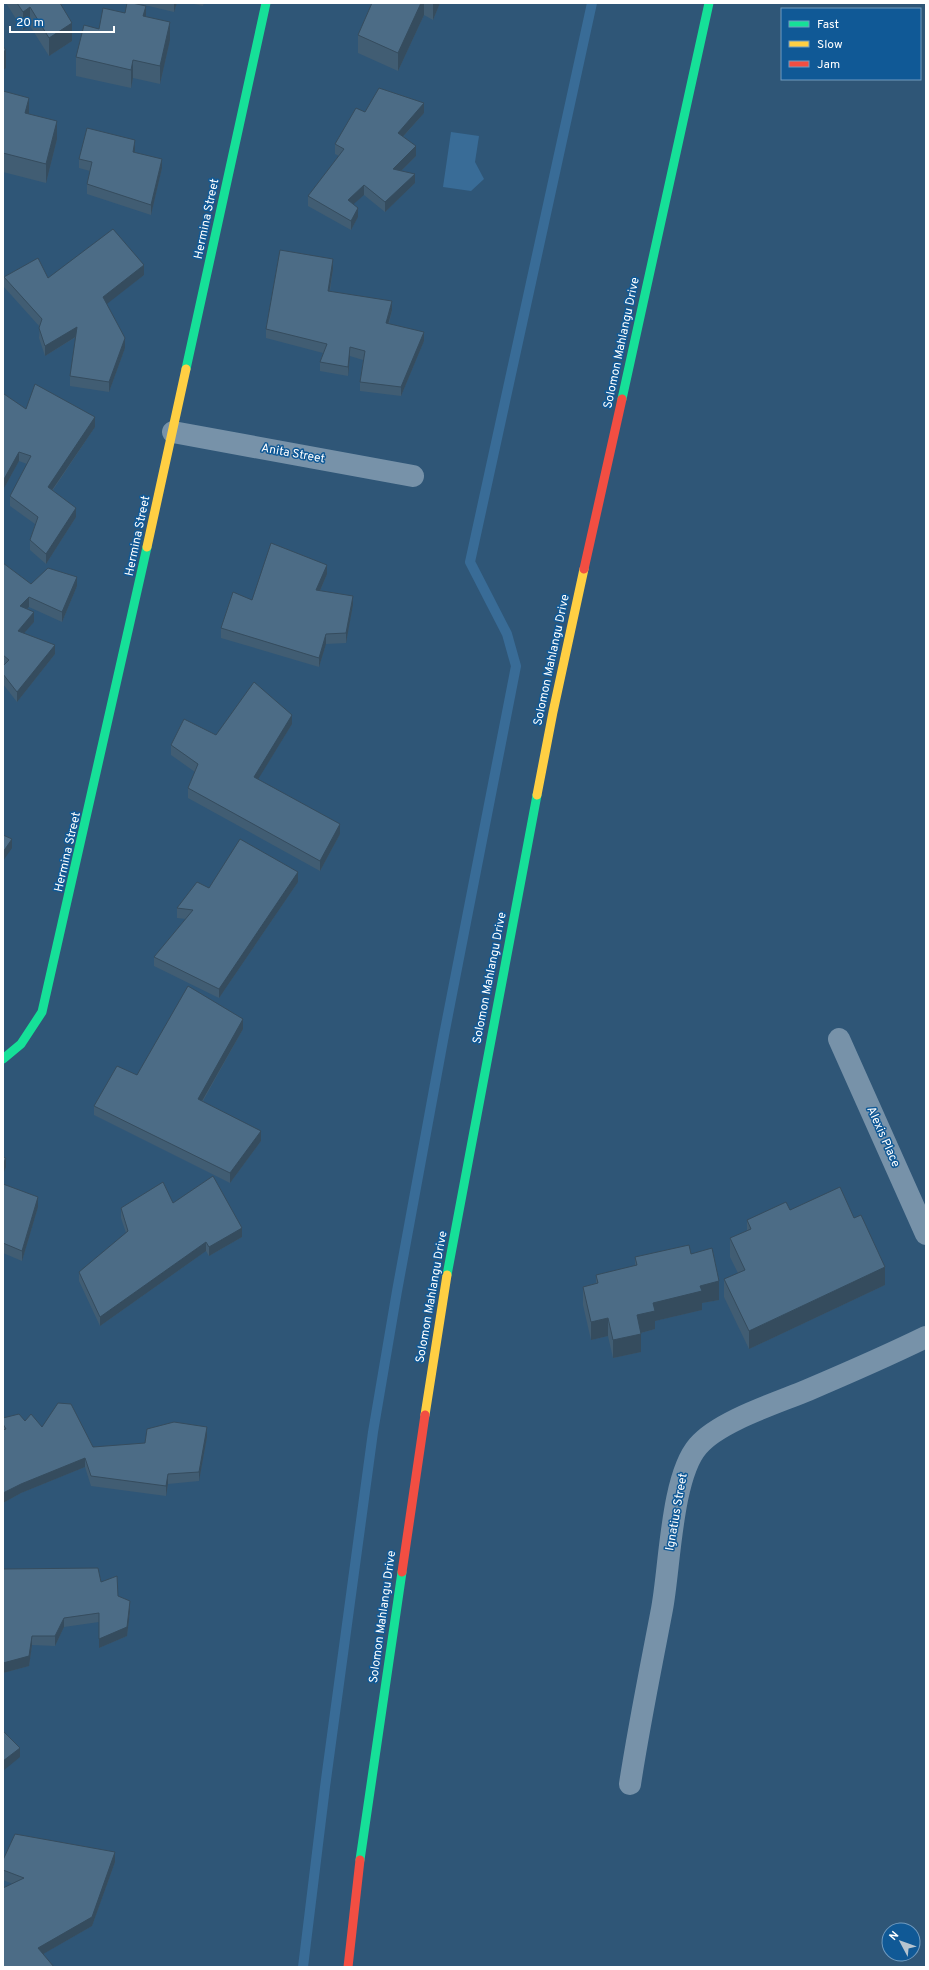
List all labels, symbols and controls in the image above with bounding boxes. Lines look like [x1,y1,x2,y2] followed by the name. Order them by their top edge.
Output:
[10,8,114,34] scale bar
[781,8,921,80] legend
[16,15,44,31] text: 20 m
[817,17,839,33] text: Fast
[817,37,843,53] text: Slow
[817,57,840,73] text: Jam
[191,177,223,261] street label: Hermina Street
[600,276,644,410] street label: Solomon Mahlangu Drive
[260,441,326,467] street label: Anita Street
[122,494,154,578] street label: Hermina Street
[530,593,574,727] street label: Solomon Mahlangu Drive
[51,810,85,894] street label: Hermina Street
[469,911,511,1045] street label: Solomon Mahlangu Drive
[863,1104,903,1170] street label: Alexis Place
[413,1230,451,1364] street label: Solomon Mahlangu Drive
[662,1472,692,1552] street label: Ignatius Street
[366,1550,400,1684] street label: Solomon Mahlangu Drive
[881,1922,921,1962] north arrow
[886,1929,902,1944] text: N

